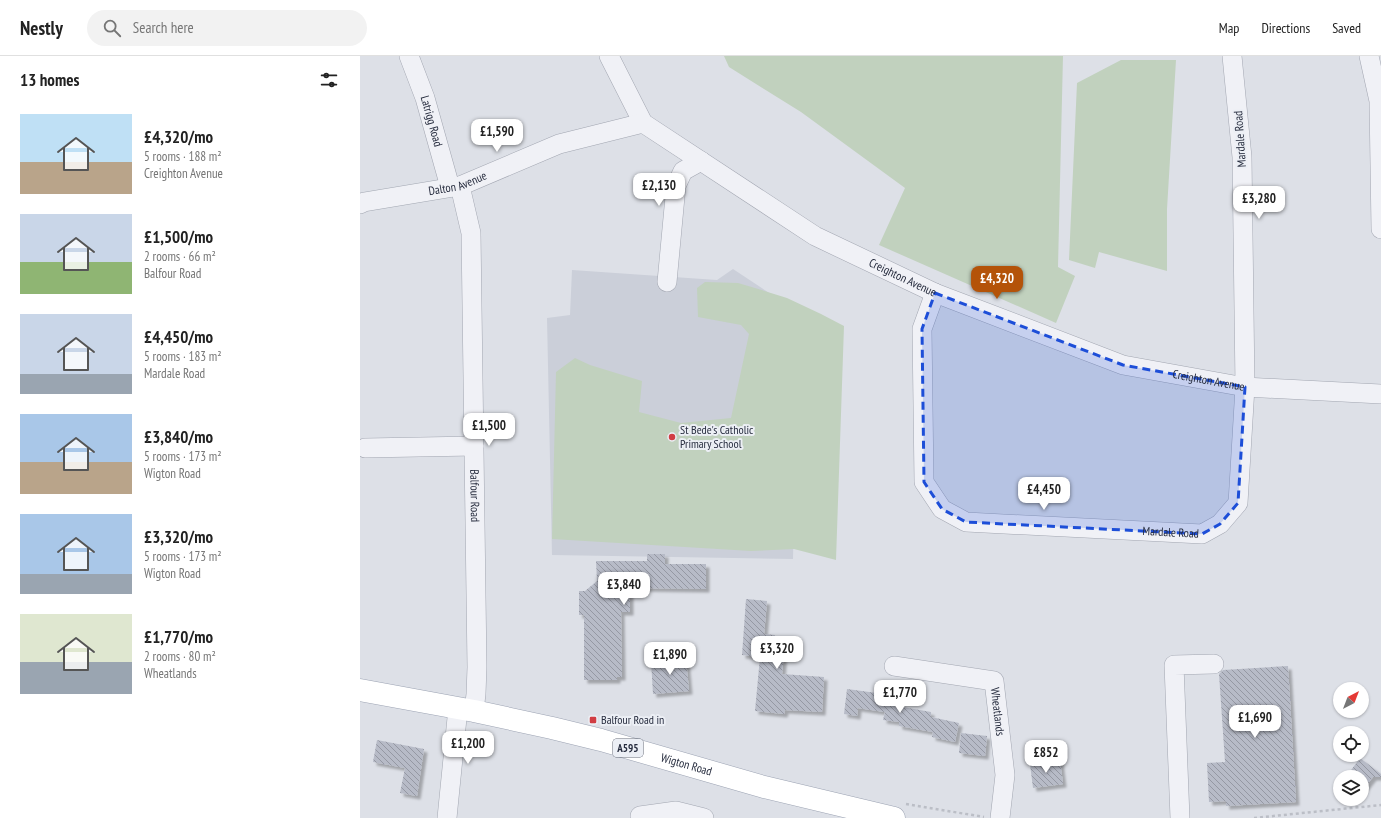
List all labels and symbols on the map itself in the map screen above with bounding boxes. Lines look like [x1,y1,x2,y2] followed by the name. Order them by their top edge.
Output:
[418,94,446,148] street label: Latrigg Road
[1230,110,1249,168] street label: Mardale Road
[464,119,530,153] pin: £1,590
[427,168,489,198] street label: Dalton Avenue
[626,173,692,207] pin: £2,130
[1226,186,1292,220] pin: £3,280
[867,255,939,300] street label: Creighton Avenue
[964,266,1030,300] pin: £4,320
[1171,366,1246,394] street label: Creighton Avenue
[456,413,522,447] pin: £1,500
[680,422,754,451] place label: St Bede's Catholic Primary School
[667,432,677,442] marker: St Bede's Catholic Primary School
[467,469,483,522] street label: Balfour Road
[1011,477,1077,511] pin: £4,450
[1142,523,1199,541] street label: Mardale Road
[591,572,657,606] pin: £3,840
[744,636,810,670] pin: £3,320
[637,642,703,676] pin: £1,890
[867,680,933,714] pin: £1,770
[1333,682,1369,718] north arrow
[988,687,1008,737] street label: Wheatlands
[1222,705,1288,739] pin: £1,690
[601,712,664,727] place label: Balfour Road in
[588,715,598,725] marker: Balfour Road in
[435,731,501,765] pin: £1,200
[613,739,643,757] road number: A595
[1022,740,1070,774] pin: £852
[659,750,714,779] street label: Wigton Road

